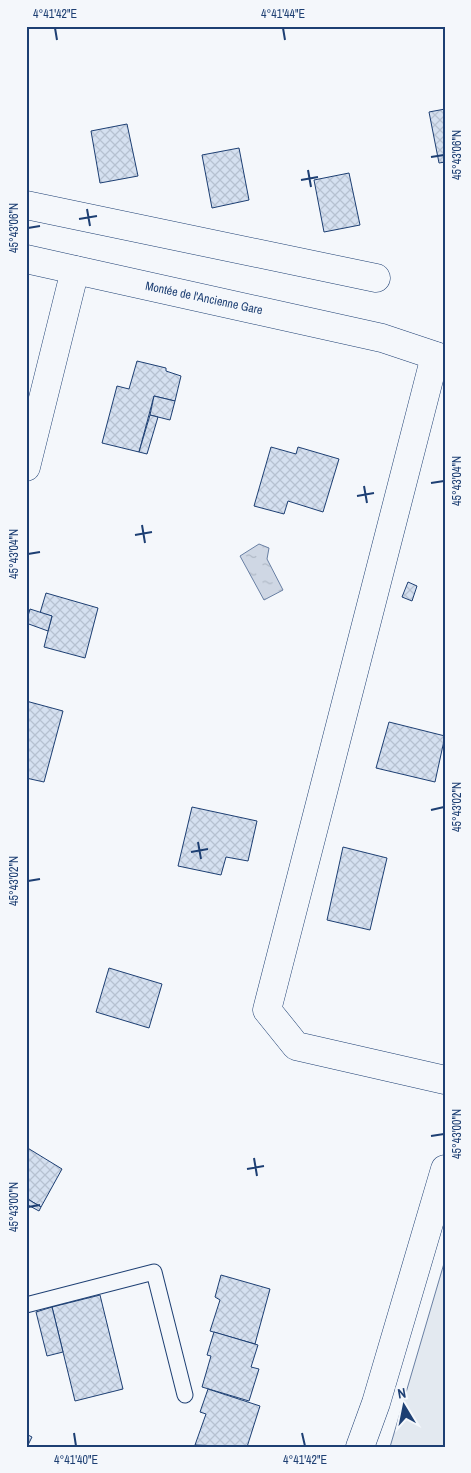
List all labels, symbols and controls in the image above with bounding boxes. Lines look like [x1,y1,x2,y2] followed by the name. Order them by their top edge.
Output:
[33,6,77,22] text: 4°41'42"E
[261,6,305,22] text: 4°41'44"E
[449,130,465,180] text: 45°43'06"N
[6,203,22,253] text: 45°43'06"N
[144,278,264,318] street label: Montée de l'Ancienne Gare
[449,456,465,506] text: 45°43'04"N
[6,529,22,579] text: 45°43'04"N
[449,782,465,832] text: 45°43'02"N
[6,856,22,906] text: 45°43'02"N
[449,1109,465,1159] text: 45°43'00"N
[6,1182,22,1232] text: 45°43'00"N
[378,1380,428,1430] north arrow
[396,1384,407,1403] text: N
[54,1452,98,1468] text: 4°41'40"E
[283,1452,327,1468] text: 4°41'42"E

